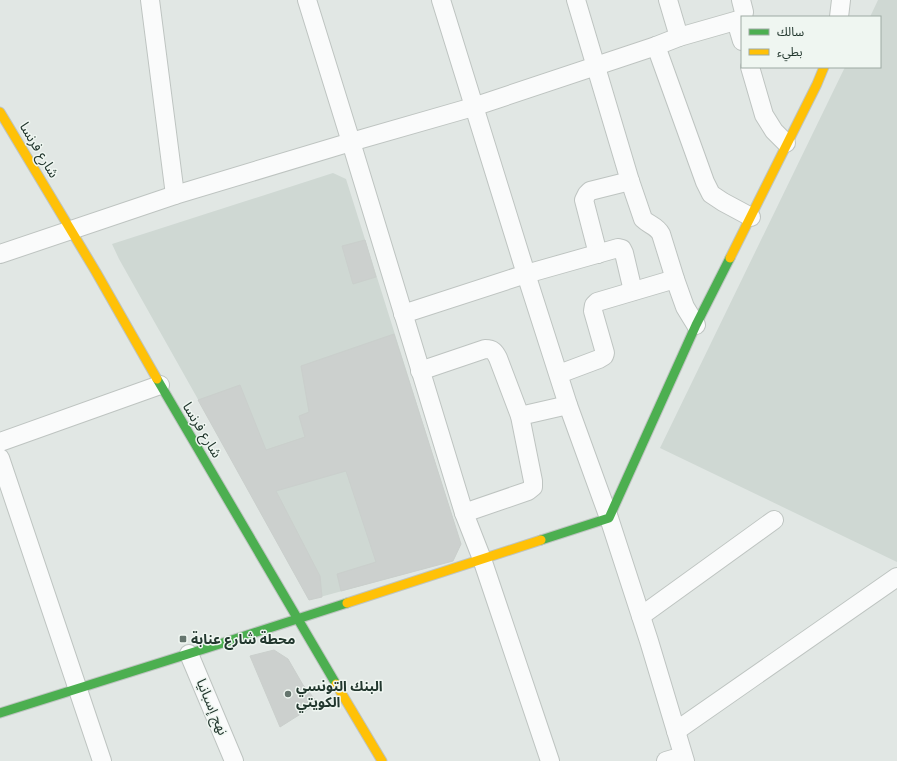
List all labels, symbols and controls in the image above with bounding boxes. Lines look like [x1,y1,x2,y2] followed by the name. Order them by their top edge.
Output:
[741,16,881,68] legend
[777,25,804,39] text: سالك
[777,45,803,62] text: بطيء
[14,119,62,182] street label: شارع فرنسا
[177,399,225,462] street label: شارع فرنسا
[191,631,295,650] place label: محطة شارع عنابة
[178,634,188,644] marker: محطة شارع عنابة
[191,676,232,739] street label: نهج إسبانيا
[296,678,383,713] place label: البنك التونسي الكويتي
[283,689,293,699] marker: البنك التونسي الكويتي

